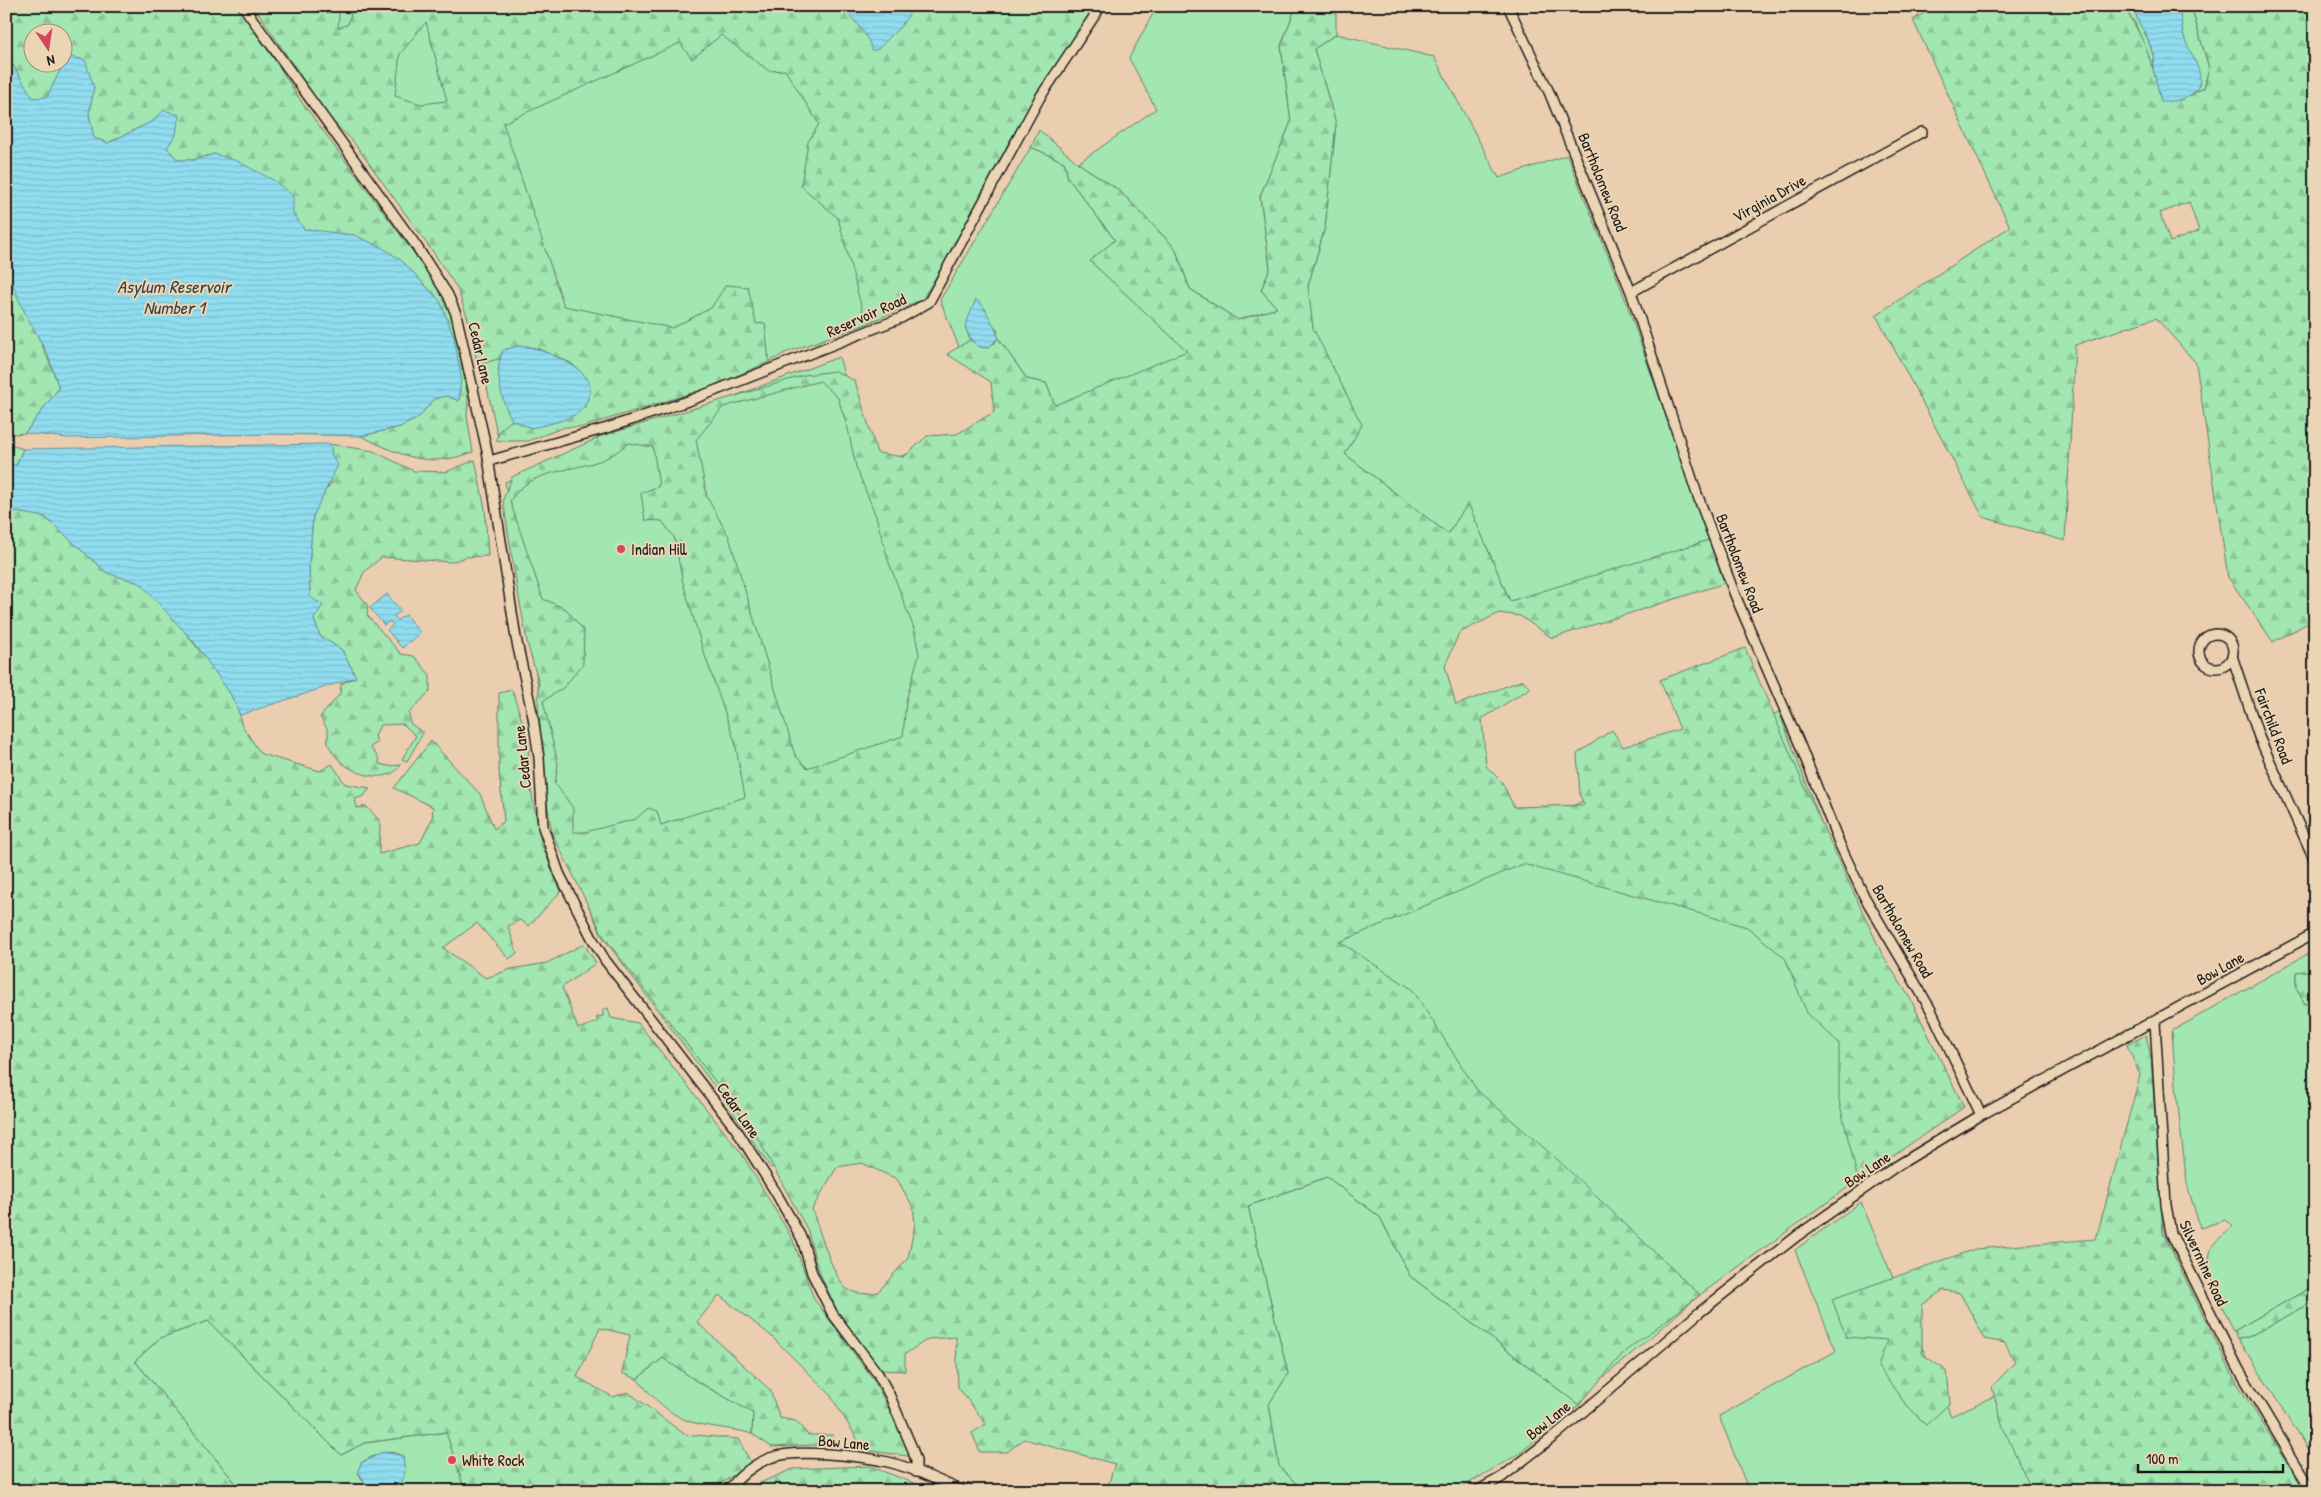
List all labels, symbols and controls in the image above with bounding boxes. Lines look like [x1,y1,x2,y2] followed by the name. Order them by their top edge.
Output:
[22,22,72,72] north arrow
[45,51,57,71] text: N
[1573,129,1633,235] street label: Bartholomew Road
[1729,169,1810,227] street label: Virginia Drive
[117,274,233,320] water label: Asylum Reservoir Number 1
[823,288,909,342] street label: Reservoir Road
[463,320,499,387] street label: Cedar Lane
[1711,510,1769,616] street label: Bartholomew Road
[631,538,687,560] place label: Indian Hill
[615,543,627,555] marker: Indian Hill
[2249,684,2298,767] street label: Fairchild Road
[508,724,536,790] street label: Cedar Lane
[1867,880,1939,982] street label: Bartholomew Road
[2192,946,2248,990] street label: Bow Lane
[712,1078,767,1143] street label: Cedar Lane
[1840,1145,1895,1193] street label: Bow Lane
[2175,1217,2233,1309] street label: Silvermine Road
[1521,1395,1575,1445] street label: Bow Lane
[817,1429,871,1455] street label: Bow Lane
[2138,1442,2284,1474] scale bar
[2146,1448,2179,1469] text: 100 m
[462,1449,525,1471] place label: White Rock
[446,1454,458,1466] marker: White Rock

